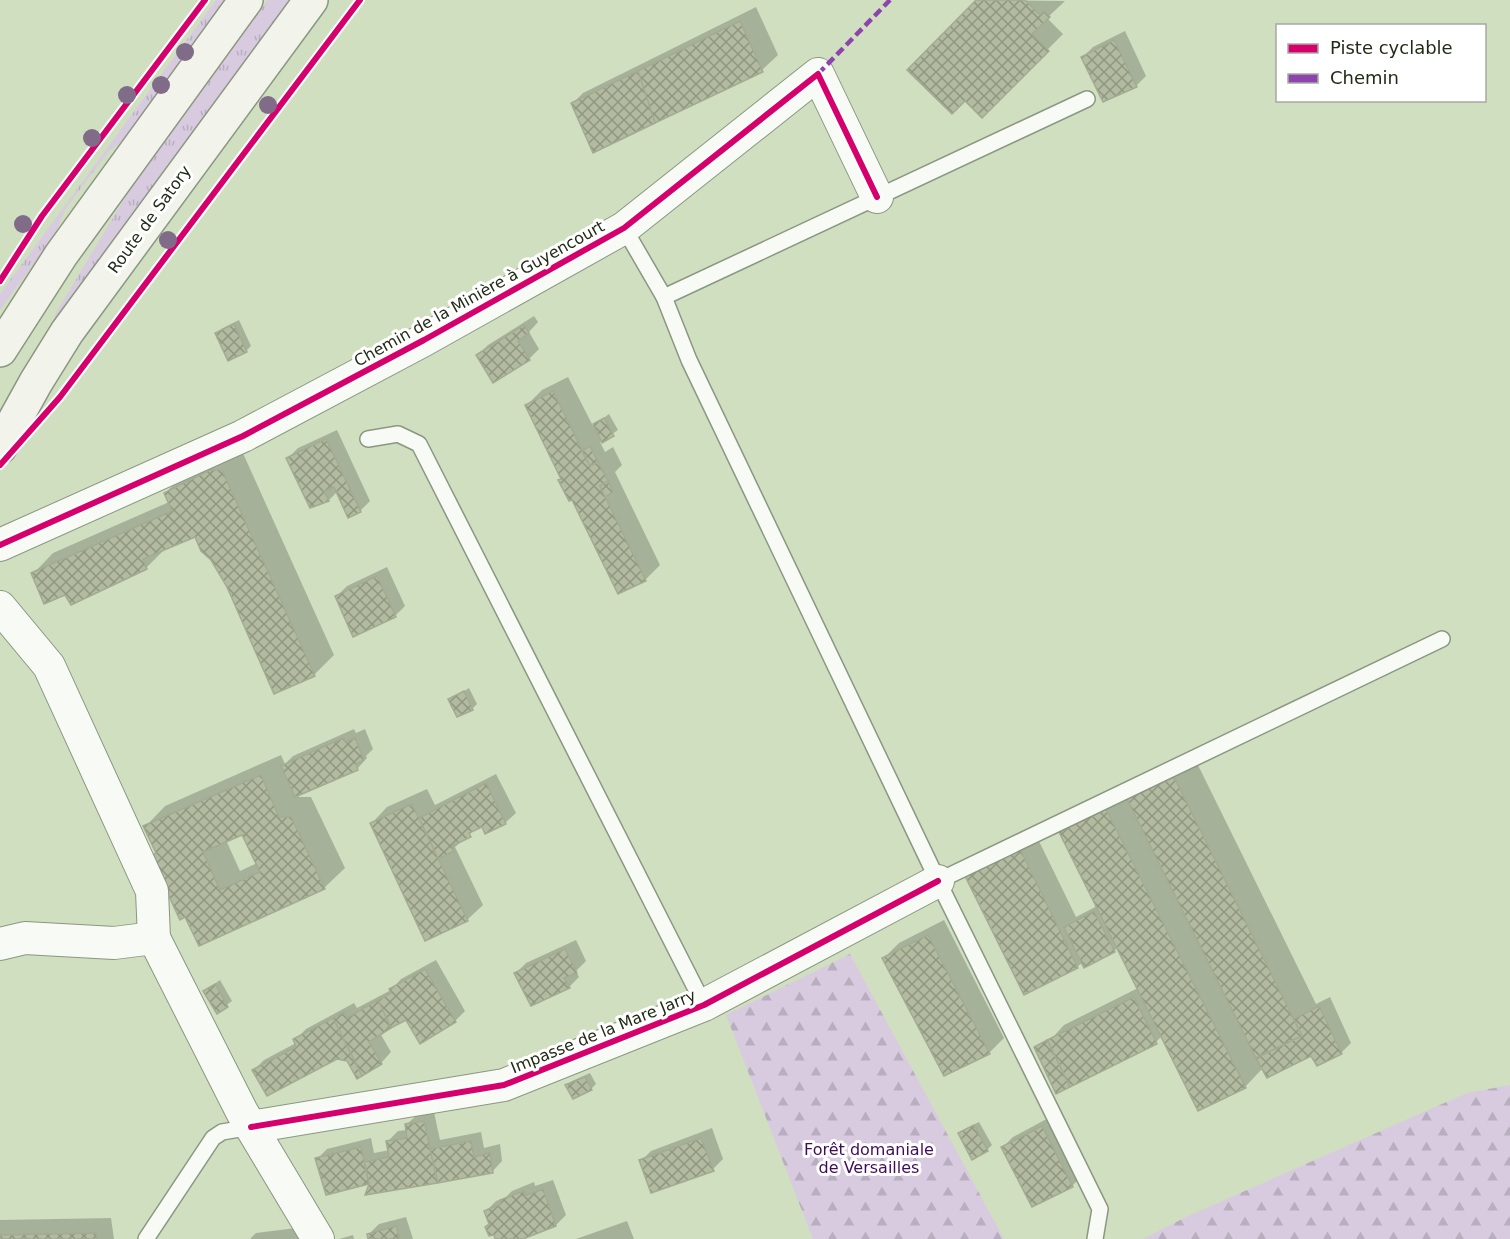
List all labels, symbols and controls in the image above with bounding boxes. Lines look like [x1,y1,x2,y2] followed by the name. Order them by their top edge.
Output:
[1276,24,1486,102] legend
[1330,37,1453,58] text: Piste cyclable
[1330,67,1399,88] text: Chemin
[104,162,195,277] street label: Route de Satory
[351,216,608,370] street label: Chemin de la Minière à Guyencourt
[508,986,699,1077] street label: Impasse de la Mare Jarry
[804,1140,934,1177] park label: Forêt domaniale de Versailles

